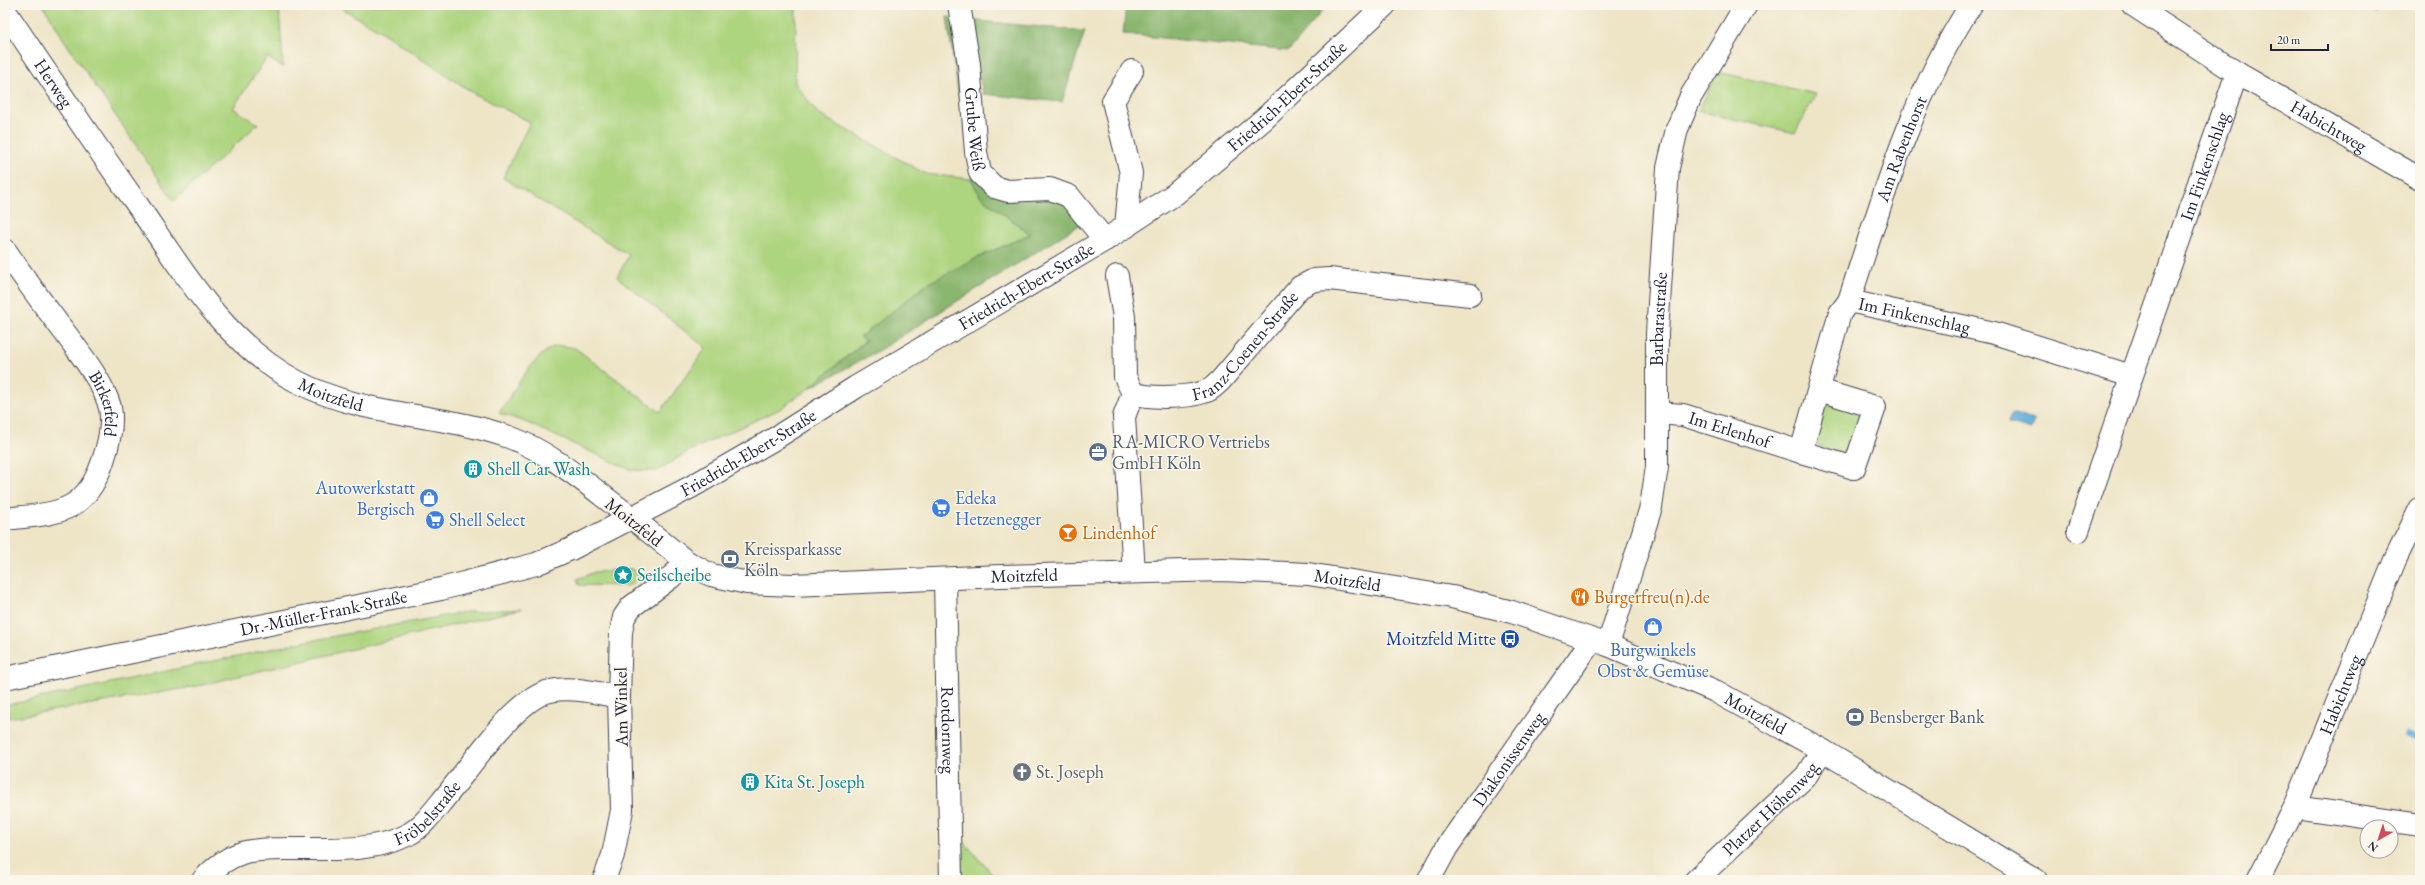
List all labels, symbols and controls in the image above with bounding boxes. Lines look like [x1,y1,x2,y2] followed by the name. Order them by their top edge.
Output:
[2271,26,2328,52] scale bar
[2277,32,2301,48] text: 20 m
[1222,35,1351,156] street label: Friedrich-Ebert-Straße
[29,54,79,112] street label: Herweg
[960,86,991,173] street label: Grube Weiß
[1870,92,1932,206] street label: Am Rabenhorst
[2286,94,2371,157] street label: Habichtweg
[2175,109,2234,224] street label: Im Finkenschlag
[954,237,1098,335] street label: Friedrich-Ebert-Straße
[1645,271,1672,366] street label: Barbarastraße
[1190,286,1303,406] street label: Franz-Coenen-Straße
[1856,291,1973,338] street label: Im Finkenschlag
[84,366,123,439] street label: Birkerfeld
[295,372,367,417] street label: Moitzfeld
[676,403,820,502] street label: Friedrich-Ebert-Straße
[1686,406,1776,453] street label: Im Erlenhof
[1112,430,1270,474] place label: RA-MICRO Vertriebs GmbH Köln
[1087,441,1109,463] office icon: RA-MICRO Vertriebs GmbH Köln
[487,457,590,480] place label: Shell Car Wash
[462,458,484,480] building icon: Shell Car Wash
[314,476,415,520] place label: Autowerkstatt Bergisch
[955,486,1041,530] place label: Edeka Hetzenegger
[418,487,440,509] shop icon: Autowerkstatt Bergisch
[601,492,669,552] street label: Moitzfeld
[930,497,952,519] supermarket icon: Edeka Hetzenegger
[449,508,526,531] place label: Shell Select
[424,509,446,531] supermarket icon: Shell Select
[1082,521,1158,544] place label: Lindenhof
[1057,522,1079,544] bar icon: Lindenhof
[744,537,842,581] place label: Kreissparkasse Köln
[719,548,741,570] bank icon: Kreissparkasse Köln
[990,562,1059,587] street label: Moitzfeld
[637,563,711,586] place label: Seilscheibe
[1312,563,1384,597] street label: Moitzfeld
[612,564,634,586] place icon: Seilscheibe
[238,584,409,641] street label: Dr.-Müller-Frank-Straße
[1594,585,1710,608] place label: Burgerfreu(n).de
[1569,586,1591,608] restaurant icon: Burgerfreu(n).de
[1642,616,1664,638] shop icon: Burgwinkels Obst & Gemüse
[1386,627,1496,650] place label: Moitzfeld Mitte
[1499,628,1521,650] bus stop icon: Moitzfeld Mitte
[1597,638,1709,682] place label: Burgwinkels Obst & Gemüse
[2313,651,2367,738] street label: Habichtweg
[608,667,633,748] street label: Am Winkel
[936,686,961,774] street label: Rotdornweg
[1721,687,1792,740] street label: Moitzfeld
[1869,705,1985,728] place label: Bensberger Bank
[1844,706,1866,728] bank icon: Bensberger Bank
[1467,707,1550,811] street label: Diakonissenweg
[1717,757,1823,860] street label: Platzer Höhenweg
[1036,760,1104,783] place label: St. Joseph
[1011,761,1033,783] church icon: St. Joseph
[764,770,865,793] place label: Kita St. Joseph
[739,771,761,793] building icon: Kita St. Joseph
[390,776,465,850] street label: Fröbelstraße
[2359,819,2399,859] north arrow
[2365,838,2381,855] text: N

